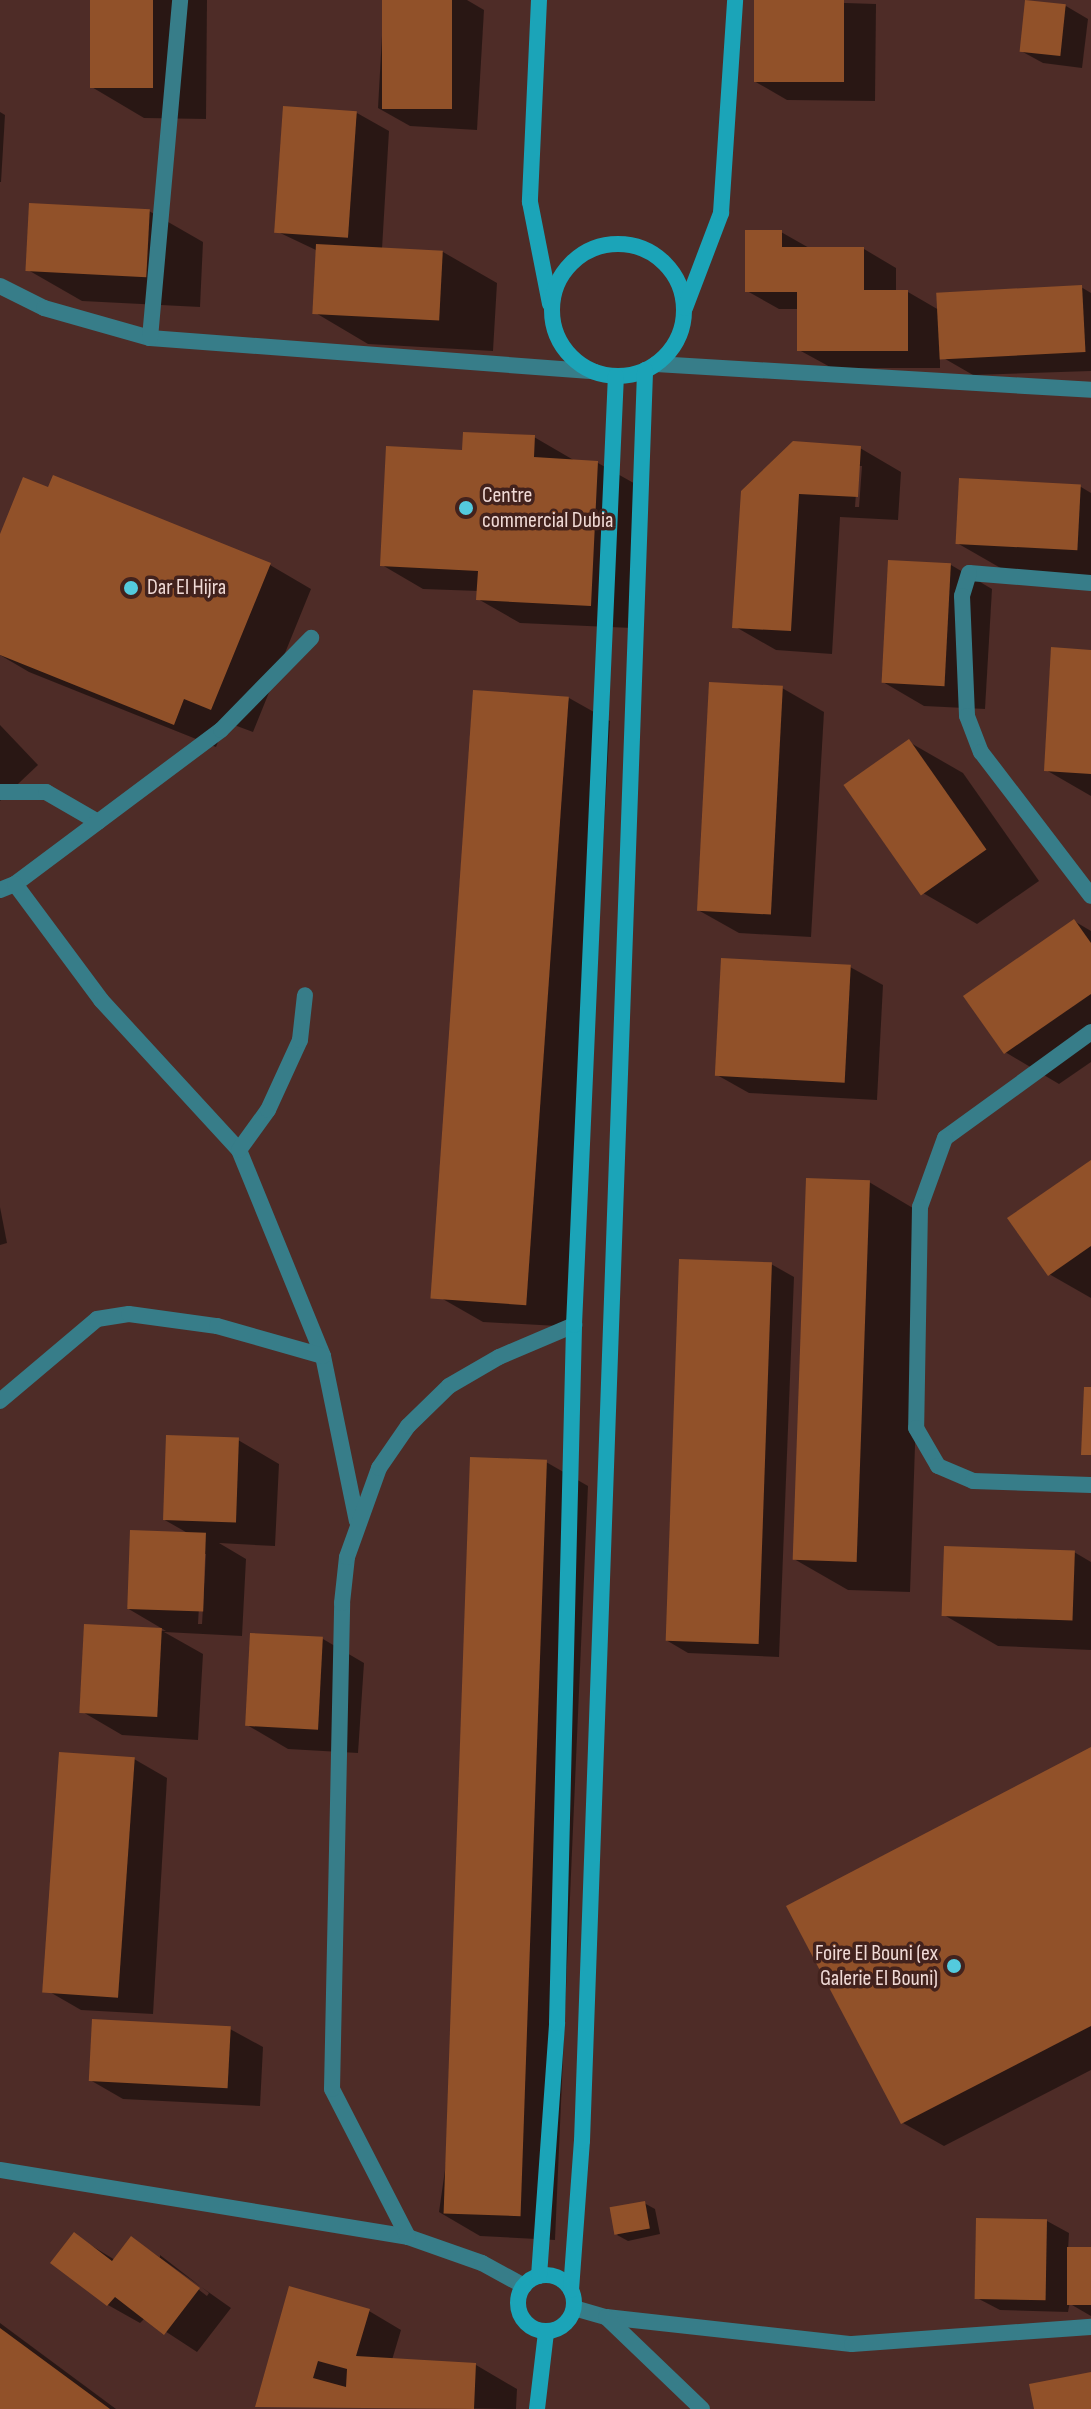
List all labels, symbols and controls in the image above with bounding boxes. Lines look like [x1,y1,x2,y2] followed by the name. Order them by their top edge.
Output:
[482,482,614,534] place label: Centre commercial Dubia
[457,499,475,517] marker: Centre commercial Dubia
[147,575,226,601] place label: Dar El Hijra
[122,579,140,597] marker: Dar El Hijra
[815,1940,938,1992] place label: Foire El Bouni (ex Galerie El Bouni)
[945,1957,963,1975] marker: Foire El Bouni (ex Galerie El Bouni)

